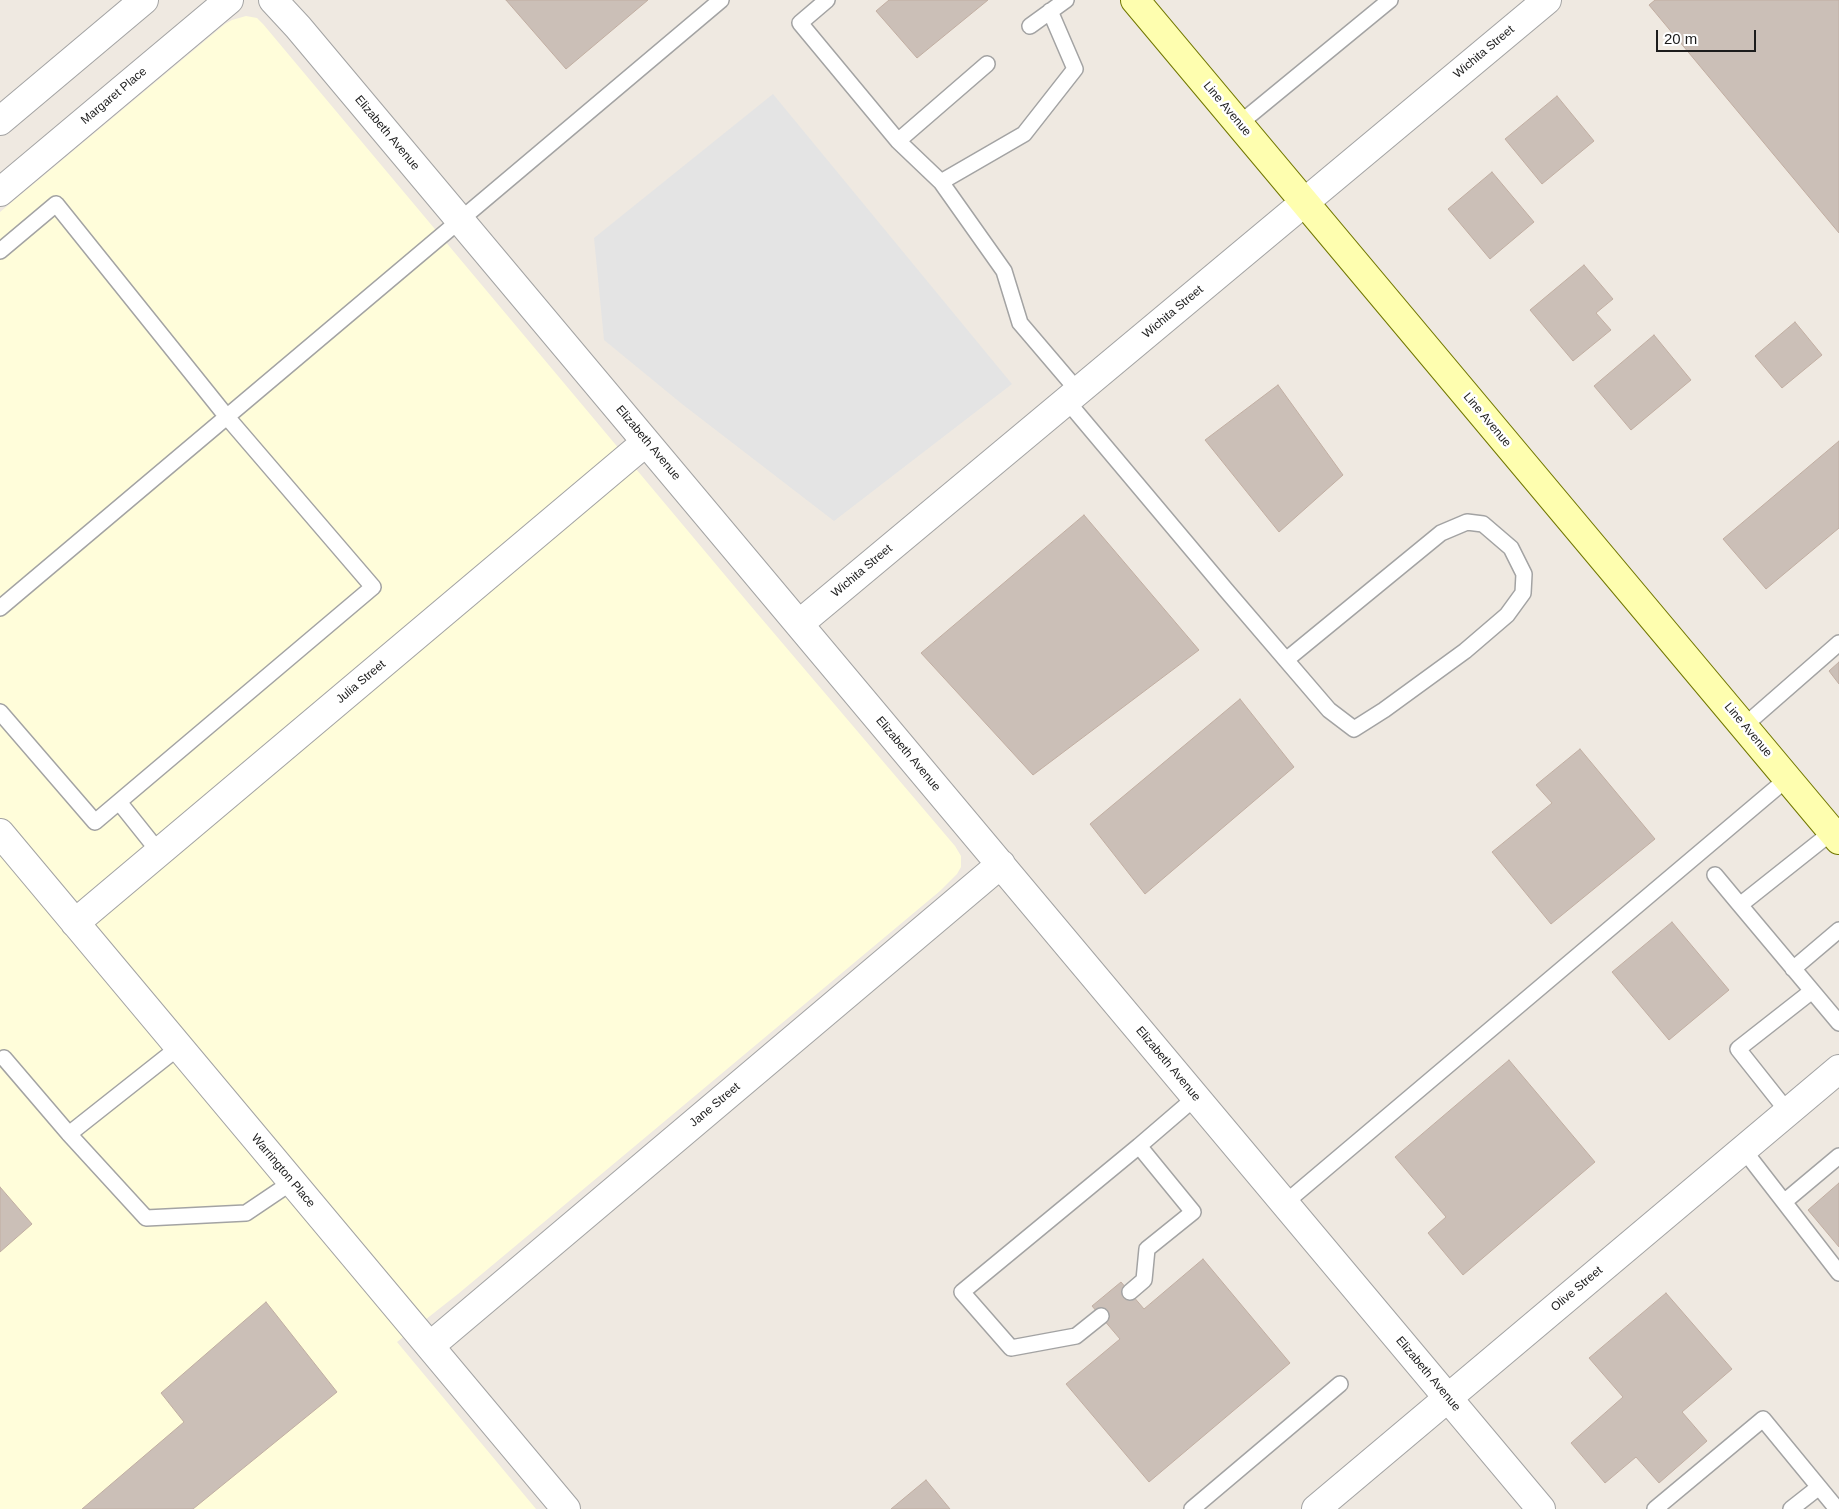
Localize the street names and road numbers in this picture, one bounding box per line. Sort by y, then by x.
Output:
street label: Wichita Street [1451,22,1517,82]
street label: Margaret Place [78,64,150,128]
street label: Line Avenue [1200,79,1254,139]
street label: Elizabeth Avenue [352,93,422,173]
street label: Wichita Street [1140,282,1206,342]
street label: Line Avenue [1460,390,1514,450]
street label: Elizabeth Avenue [613,403,683,483]
street label: Wichita Street [829,541,895,601]
street label: Julia Street [333,657,389,707]
street label: Line Avenue [1721,700,1775,760]
street label: Elizabeth Avenue [873,714,943,794]
street label: Elizabeth Avenue [1133,1024,1203,1104]
street label: Jane Street [687,1080,743,1130]
street label: Warrington Place [248,1131,318,1211]
street label: Olive Street [1548,1263,1606,1315]
street label: Elizabeth Avenue [1393,1334,1463,1414]

